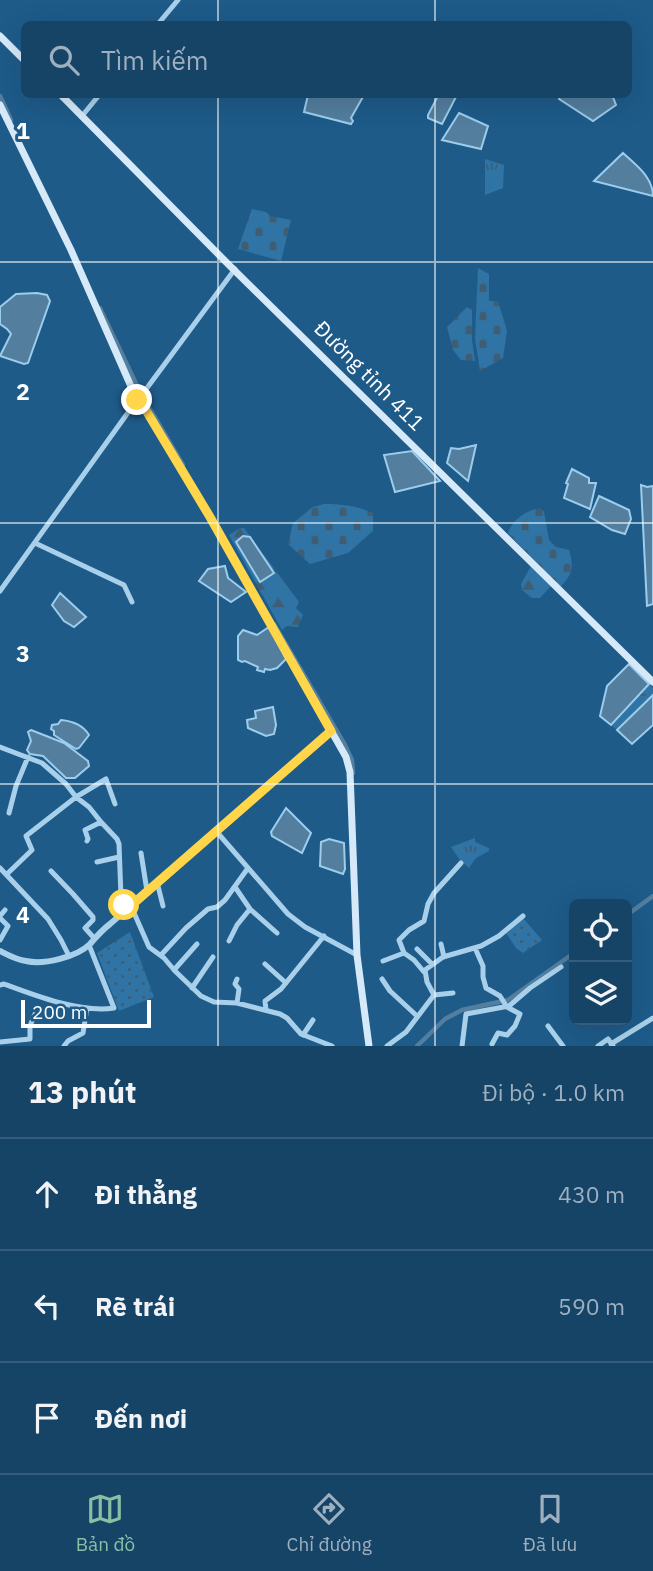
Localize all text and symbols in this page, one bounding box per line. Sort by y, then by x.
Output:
search box [21,21,632,98]
icon: search [45,41,83,79]
text: Tìm kiếm [101,43,208,77]
text: 1 [16,115,30,145]
street label: Đường tỉnh 411 [309,314,431,436]
text: 2 [16,376,30,406]
route end [121,384,152,415]
text: 3 [16,638,30,668]
route start [108,889,139,920]
text: 4 [16,899,30,929]
map controls [569,899,632,1025]
button: locate [569,899,632,962]
button: layers [569,962,632,1025]
scale bar [21,997,150,1029]
text: 200 m [32,1000,87,1024]
text: 13 phút [28,1072,137,1111]
text: Đi bộ · 1.0 km [482,1077,625,1107]
icon: ahead [28,1175,66,1213]
text: Đi thẳng [95,1177,197,1211]
text: 430 m [558,1179,625,1209]
icon: left [28,1287,66,1325]
text: Rẽ trái [95,1289,175,1323]
text: 590 m [558,1291,625,1321]
icon: arrive [28,1399,66,1437]
text: Đến nơi [95,1401,187,1435]
tab: Bản đồ [76,1490,135,1556]
tab: Chỉ đường [287,1490,372,1556]
tab: Đã lưu [523,1490,577,1556]

